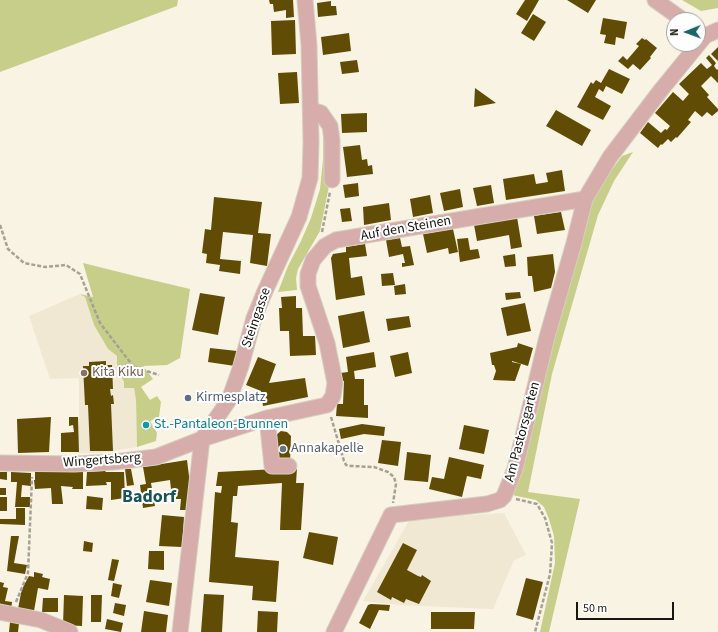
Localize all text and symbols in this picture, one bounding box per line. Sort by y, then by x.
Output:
north arrow [666,12,706,52]
text: N [667,28,682,36]
street label: Auf den Steinen [359,213,453,245]
street label: Steingasse [239,286,275,350]
place label: Kita Kiku [92,365,144,381]
marker: Kita Kiku [79,368,89,378]
street label: Am Pastorsgarten [502,380,544,484]
place label: Kirmesplatz [196,390,266,406]
marker: Kirmesplatz [183,393,193,403]
place label: St.-Pantaleon-Brunnen [154,417,288,433]
marker: St.-Pantaleon-Brunnen [141,420,151,430]
place label: Annakapelle [291,441,364,457]
marker: Annakapelle [278,444,288,454]
street label: Wingertsberg [63,450,141,472]
district label: Badorf [122,487,176,509]
scale bar [578,594,676,620]
text: 50 m [583,600,607,617]

